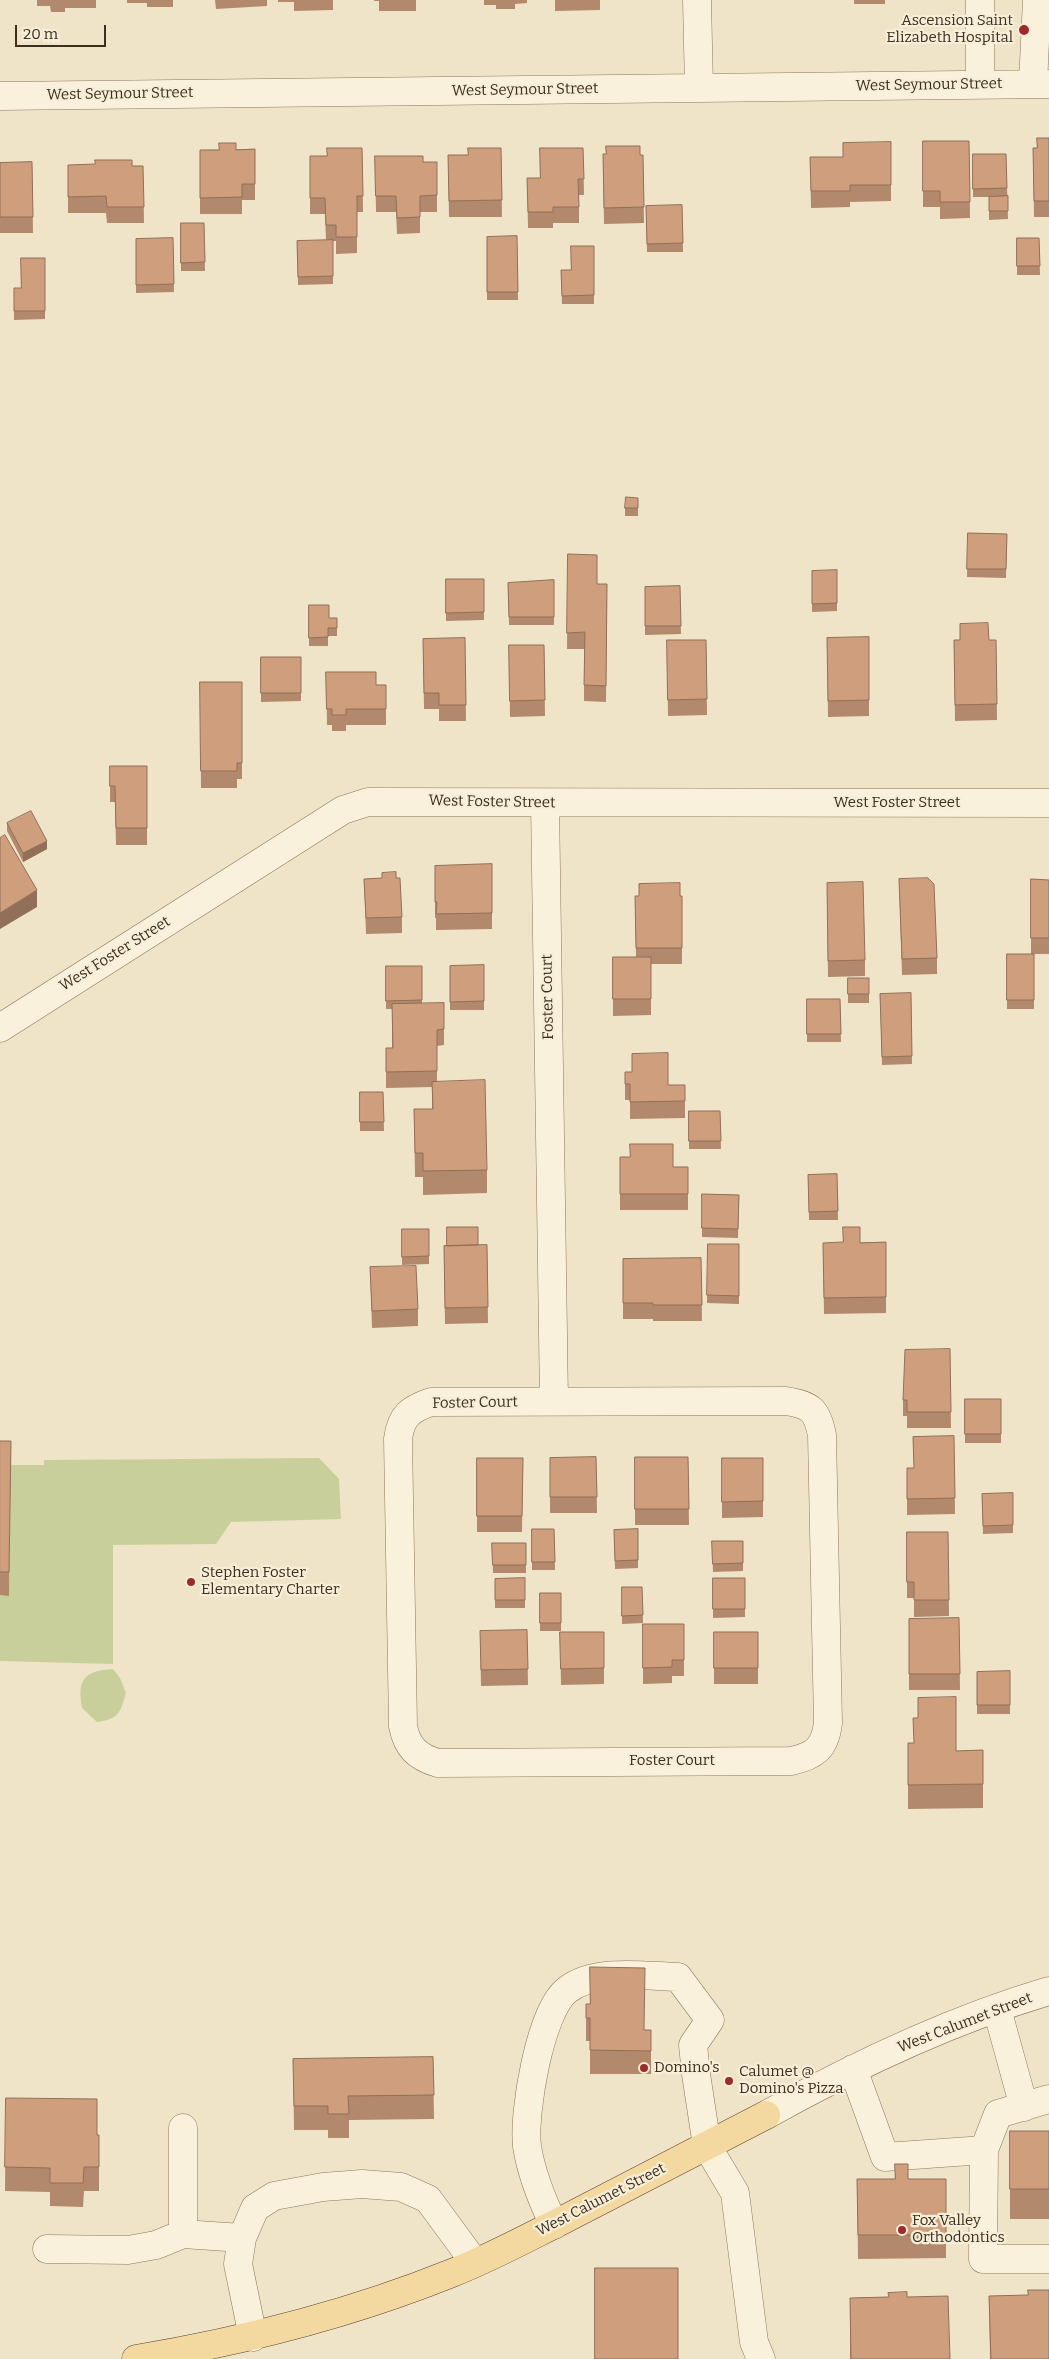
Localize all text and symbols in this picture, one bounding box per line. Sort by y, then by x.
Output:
place label: Ascension Saint Elizabeth Hospital [886,12,1013,47]
scale bar [18,15,109,47]
marker: Ascension Saint Elizabeth Hospital [1017,23,1031,37]
text: 20 m [23,25,58,43]
street label: West Seymour Street [855,75,1003,95]
street label: West Seymour Street [451,80,599,100]
street label: West Seymour Street [46,84,194,104]
street label: West Foster Street [428,792,556,812]
street label: West Foster Street [833,794,961,812]
street label: West Foster Street [56,913,174,995]
street label: Foster Court [538,954,558,1040]
street label: Foster Court [432,1393,518,1413]
place label: Stephen Foster Elementary Charter [201,1564,340,1599]
marker: Stephen Foster Elementary Charter [185,1576,197,1588]
street label: Foster Court [629,1752,715,1770]
street label: West Calumet Street [895,1989,1035,2057]
place label: Domino's [654,2059,720,2077]
marker: Domino's [638,2062,650,2074]
place label: Calumet @ Domino's Pizza [739,2063,843,2098]
marker: Calumet @ Domino's Pizza [723,2075,735,2087]
street label: West Calumet Street [533,2160,669,2240]
place label: Fox Valley Orthodontics [912,2212,1005,2247]
marker: Fox Valley Orthodontics [896,2224,908,2236]

